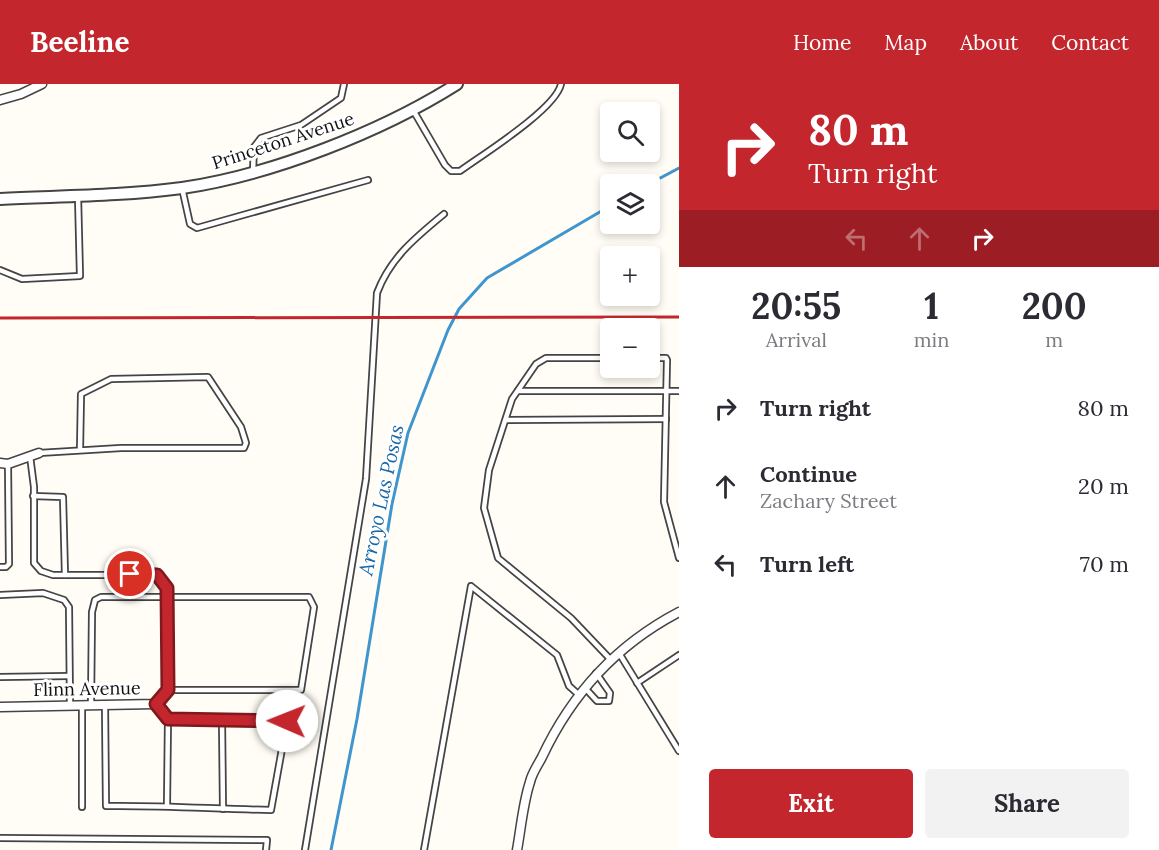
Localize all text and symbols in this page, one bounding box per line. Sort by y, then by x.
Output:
text: Beeline [30,24,129,60]
text: Home [793,29,851,56]
text: Map [884,29,927,56]
text: About [960,29,1018,56]
text: Contact [1051,29,1129,56]
map controls [600,102,660,378]
button: search [600,102,660,162]
text: 80 m [808,103,908,157]
street label: Princeton Avenue [209,107,357,174]
icon: right [709,108,787,186]
text: Turn right [808,156,937,190]
button: layers [600,174,660,234]
icon: left [840,222,873,255]
icon: ahead [903,222,936,255]
icon: right [966,222,999,255]
button: + [600,246,660,306]
text: 20:55 [751,283,841,329]
text: 1 [924,283,939,329]
text: 200 [1022,283,1087,329]
button: − [600,318,660,378]
text: Arrival [766,327,827,352]
text: min [914,327,949,352]
text: m [1045,327,1063,352]
icon: right [709,392,742,425]
text: Turn right [760,394,871,422]
text: 80 m [1078,394,1129,422]
water label: Arroyo Las Posas [352,422,409,578]
text: Continue [760,460,857,488]
icon: ahead [709,470,742,503]
text: 20 m [1078,472,1129,500]
text: Zachary Street [760,488,897,513]
pin [104,548,155,599]
icon: left [709,548,742,581]
text: Turn left [760,550,854,578]
text: 70 m [1080,550,1129,578]
icon: arrive [113,557,146,590]
street label: Flinn Avenue [33,676,141,701]
position arrow [255,689,319,753]
button: Exit [709,769,913,838]
button: Share [925,769,1129,838]

